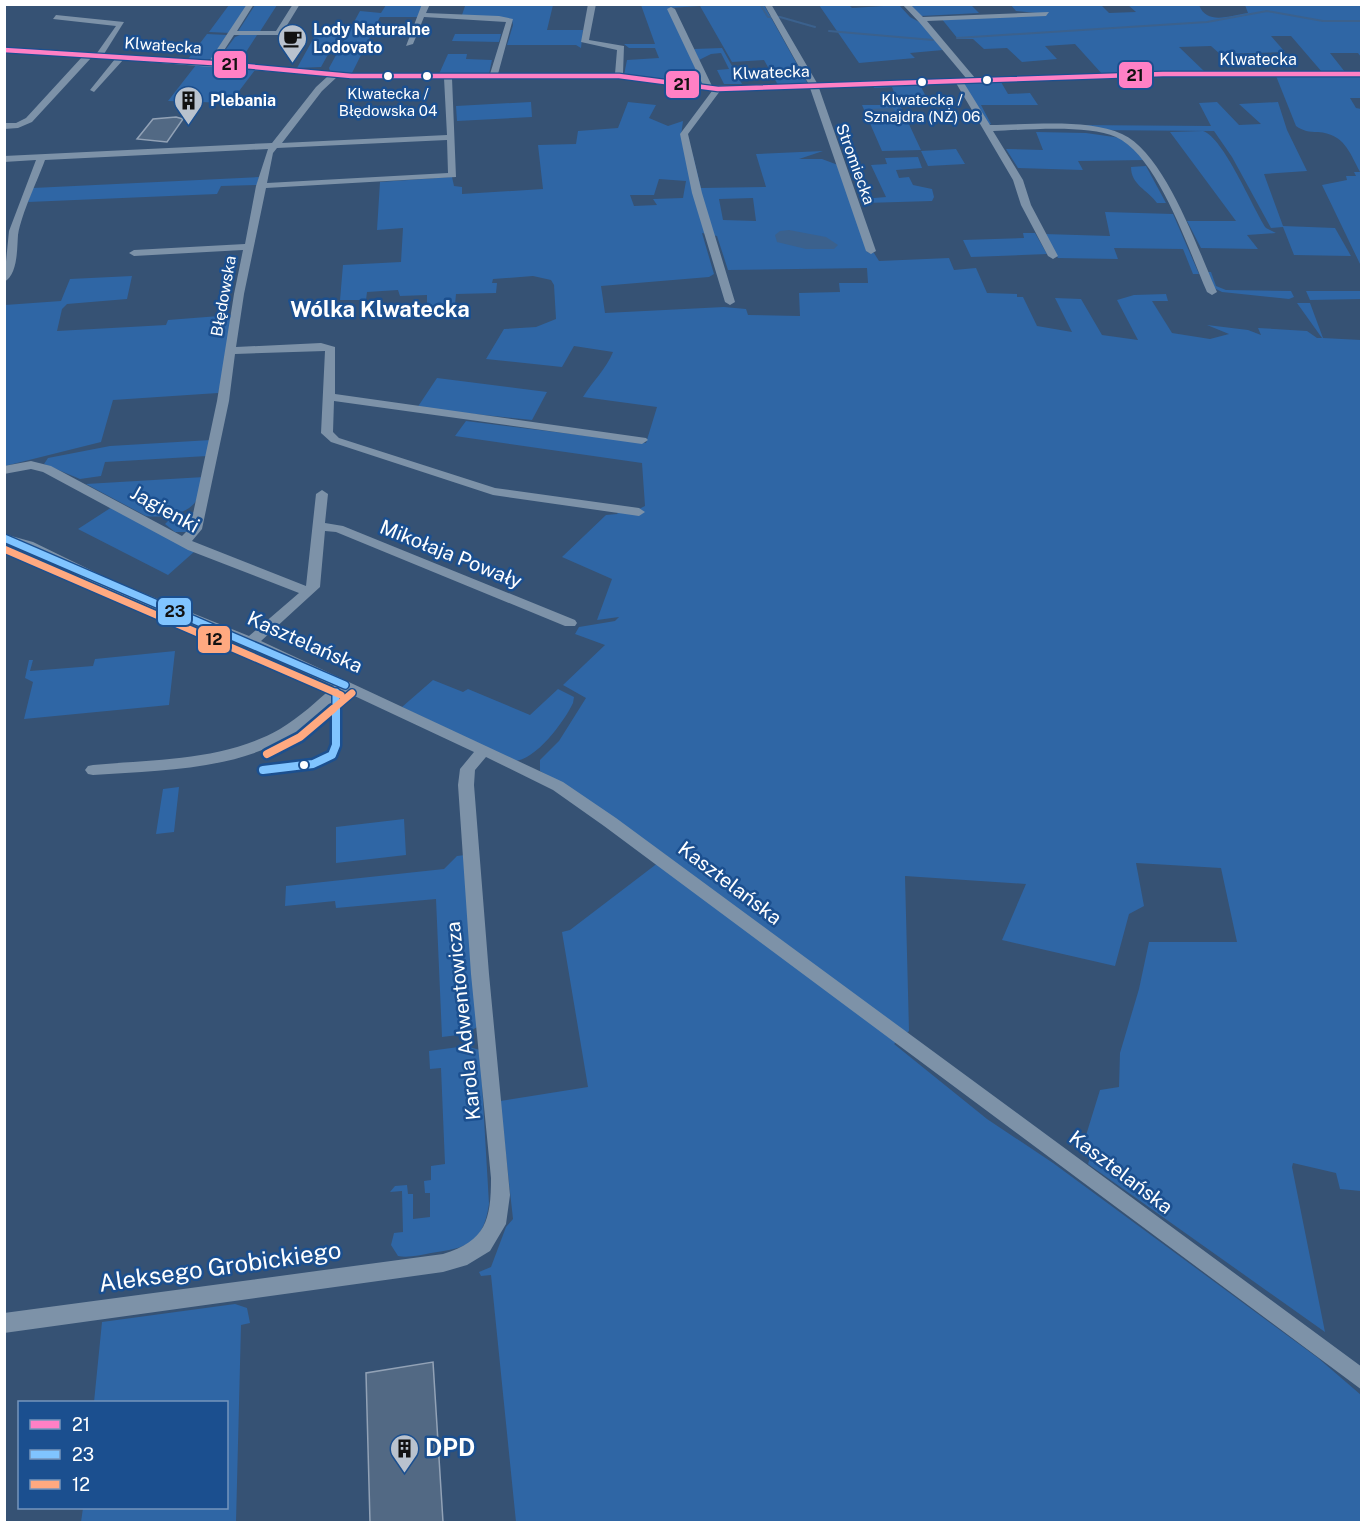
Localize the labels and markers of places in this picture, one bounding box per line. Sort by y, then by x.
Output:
place label: Lody Naturalne Lodovato [313,20,430,57]
cafe icon: Lody Naturalne Lodovato [276,22,308,64]
marker: Klwatecka / Błędowska 04 [382,70,394,82]
unlabelled marker [421,70,433,82]
unlabelled marker [981,74,993,86]
marker: Klwatecka / Sznajdra (NŻ) 06 [916,76,928,88]
building icon: Plebania [173,84,205,126]
place label: Klwatecka / Błędowska 04 [339,85,437,119]
place label: Plebania [210,91,276,110]
place label: Klwatecka / Sznajdra (NŻ) 06 [864,91,980,125]
unlabelled marker [298,759,310,771]
building icon: DPD [388,1432,420,1474]
place label: DPD [425,1433,475,1461]

